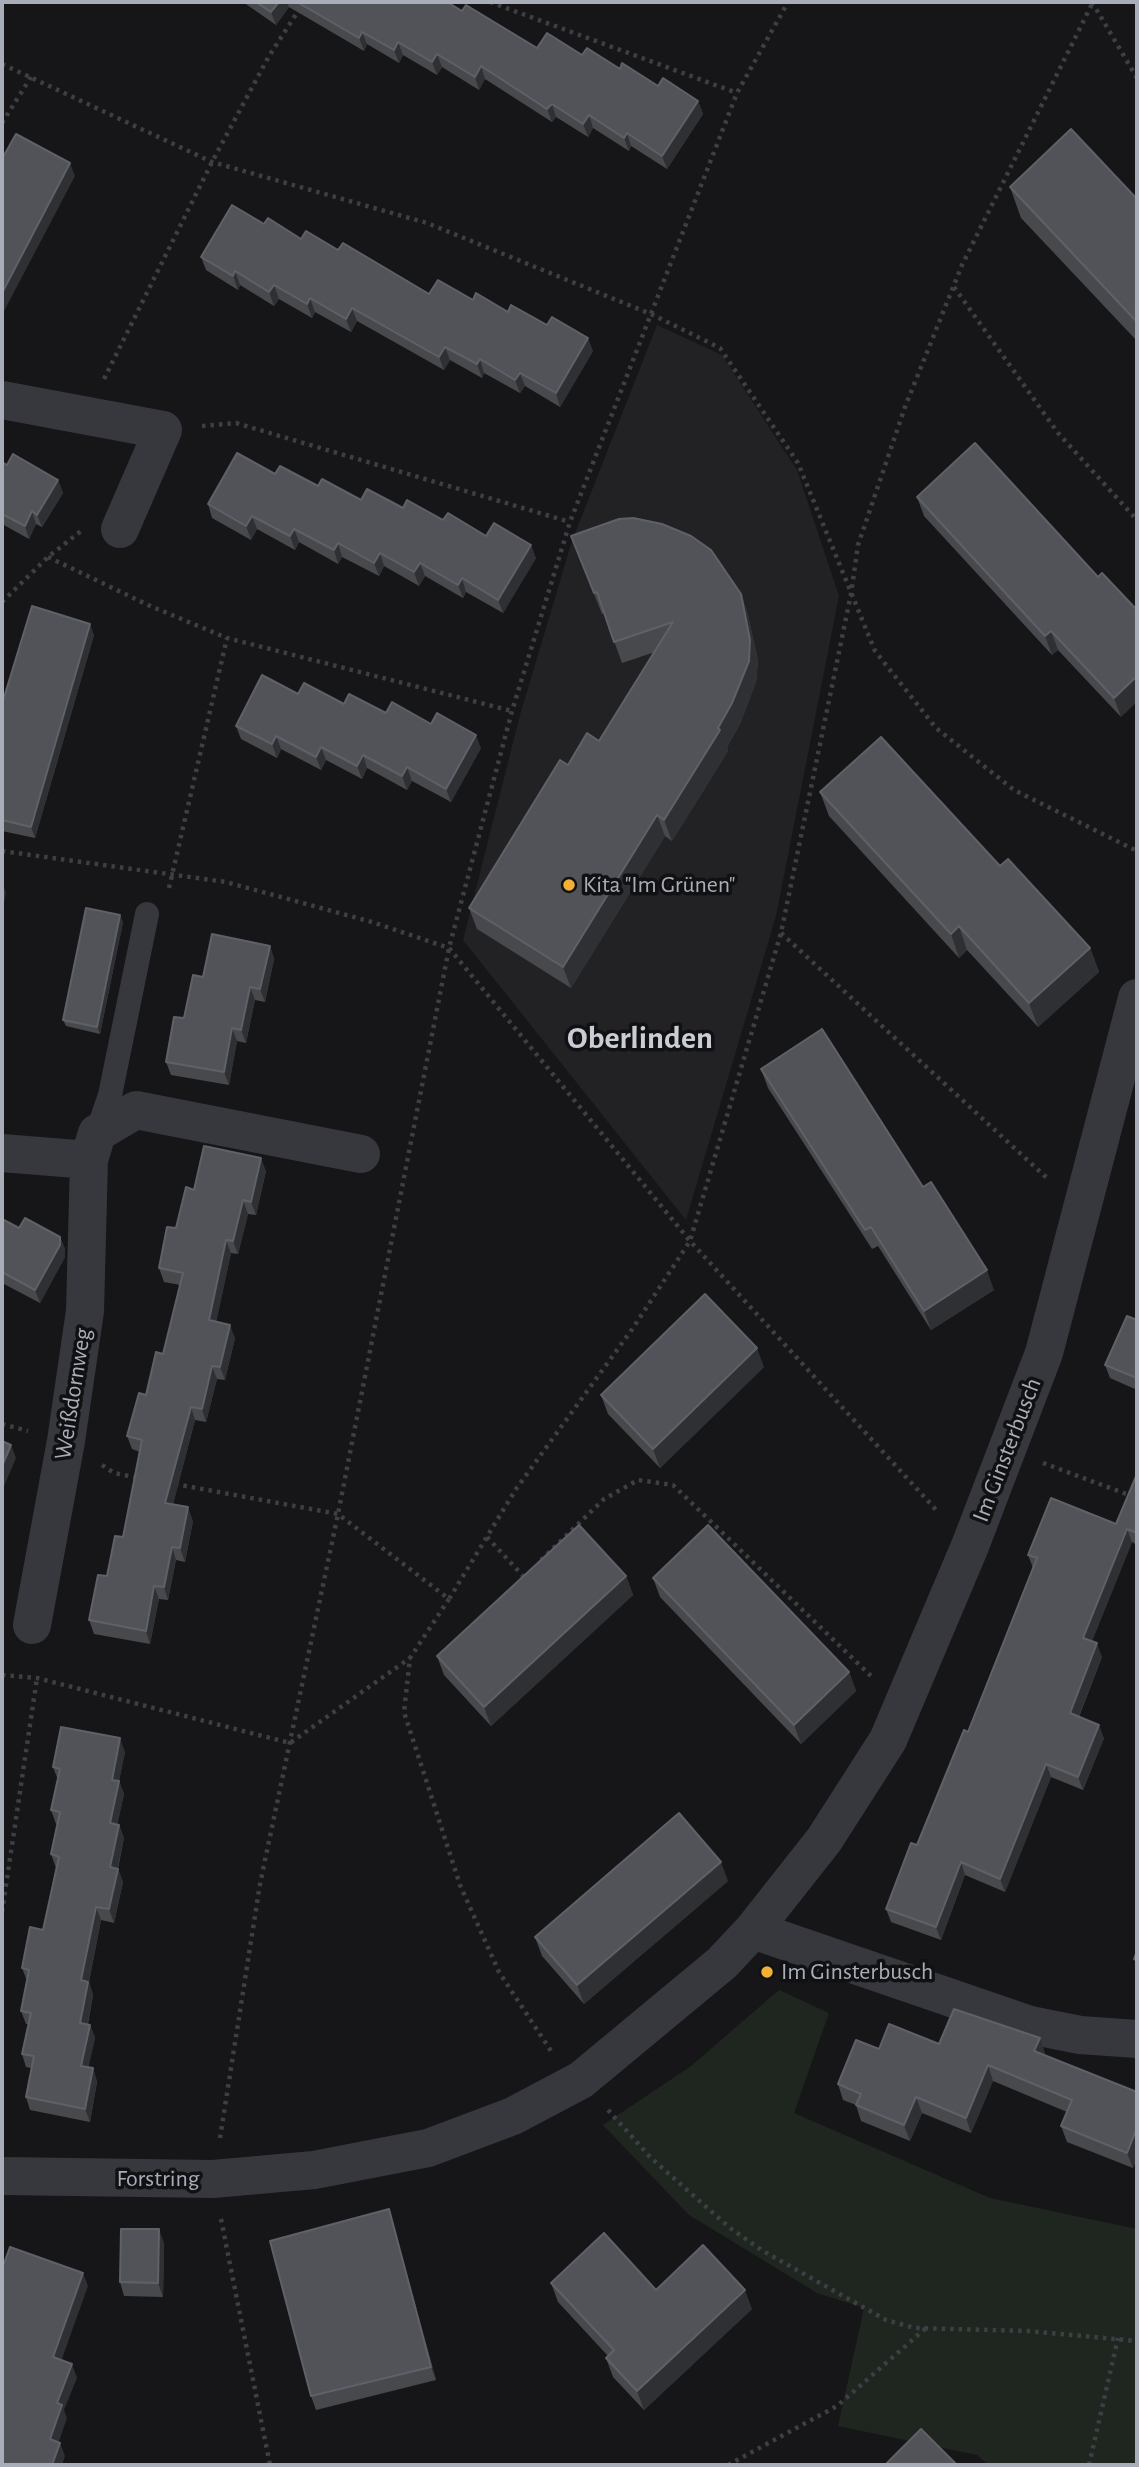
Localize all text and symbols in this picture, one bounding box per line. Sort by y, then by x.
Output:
place label: Kita "Im Grünen" [583,871,735,899]
marker: Kita "Im Grünen" [561,877,577,893]
district label: Oberlinden [567,1019,713,1057]
street label: Weißdornweg [48,1326,98,1462]
street label: Im Ginsterbusch [966,1374,1048,1526]
place label: Im Ginsterbusch [781,1958,933,1986]
marker: Im Ginsterbusch [759,1964,775,1980]
street label: Forstring [116,2165,200,2193]

